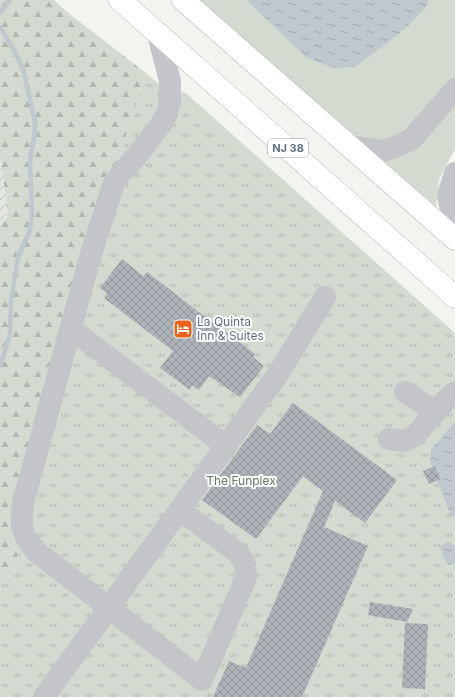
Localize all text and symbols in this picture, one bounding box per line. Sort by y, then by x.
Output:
road number: NJ 38 [268,139,308,157]
place label: La Quinta Inn & Suites [197,314,264,343]
hotel icon: La Quinta Inn & Suites [172,318,194,340]
park label: The Funplex [206,473,276,488]

